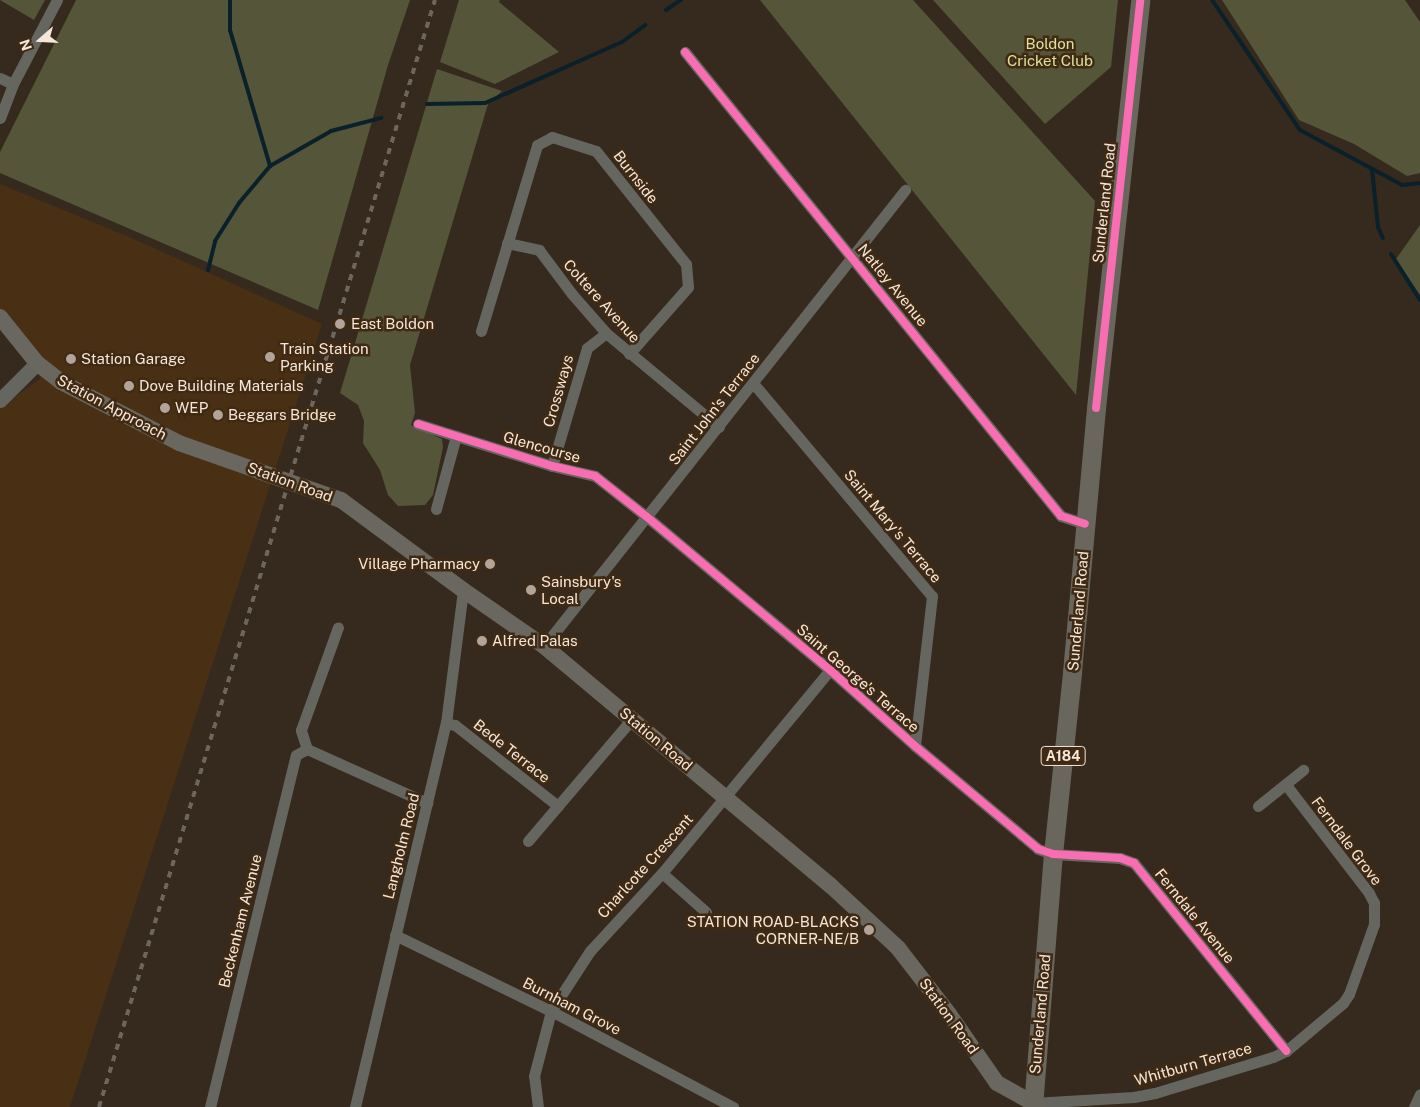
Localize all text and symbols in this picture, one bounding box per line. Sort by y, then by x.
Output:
north arrow [15,15,65,65]
park label: Boldon Cricket Club [1007,34,1093,69]
text: N [16,37,35,53]
street label: Sunderland Road [1089,142,1119,264]
street label: Burnside [610,147,662,207]
street label: Natley Avenue [854,240,932,330]
street label: Coltere Avenue [560,255,644,347]
place label: East Boldon [351,315,434,333]
marker: East Boldon [333,317,347,331]
place label: Train Station Parking [280,339,369,374]
street label: Saint John's Terrace [665,349,763,469]
place label: Station Garage [81,350,186,368]
marker: Train Station Parking [264,351,276,363]
marker: Station Garage [65,353,77,365]
street label: Crossways [539,353,577,429]
street label: Station Approach [54,371,170,443]
place label: Dove Building Materials [139,377,304,395]
marker: Dove Building Materials [123,380,135,392]
place label: WEP [175,399,208,417]
marker: WEP [159,402,171,414]
place label: Beggars Bridge [228,406,336,424]
marker: Beggars Bridge [212,409,224,421]
street label: Glencourse [501,427,583,467]
street label: Station Road [245,458,335,506]
street label: Saint Mary's Terrace [840,466,946,586]
street label: Sunderland Road [1064,550,1092,672]
place label: Village Pharmacy [358,555,480,573]
marker: Village Pharmacy [484,558,496,570]
place label: Sainsbury's Local [541,572,621,607]
marker: Sainsbury's Local [525,584,537,596]
street label: Saint George's Terrace [793,620,923,736]
place label: Alfred Palas [492,632,578,650]
marker: Alfred Palas [476,635,488,647]
street label: Station Road [616,703,696,775]
street label: Bede Terrace [470,715,554,787]
road number: A184 [1040,744,1086,768]
street label: Langholm Road [379,791,423,901]
street label: Ferndale Grove [1308,793,1386,889]
street label: Charlcote Crescent [593,810,697,922]
street label: Beckenham Avenue [215,852,265,990]
street label: Ferndale Avenue [1151,865,1239,967]
place label: STATION ROAD-BLACKS CORNER-NE/B [687,912,859,947]
marker: STATION ROAD-BLACKS CORNER-NE/B [863,924,875,936]
street label: Sunderland Road [1026,953,1054,1075]
street label: Burnham Grove [520,973,624,1039]
street label: Station Road [915,975,983,1057]
street label: Whitburn Terrace [1132,1039,1254,1089]

